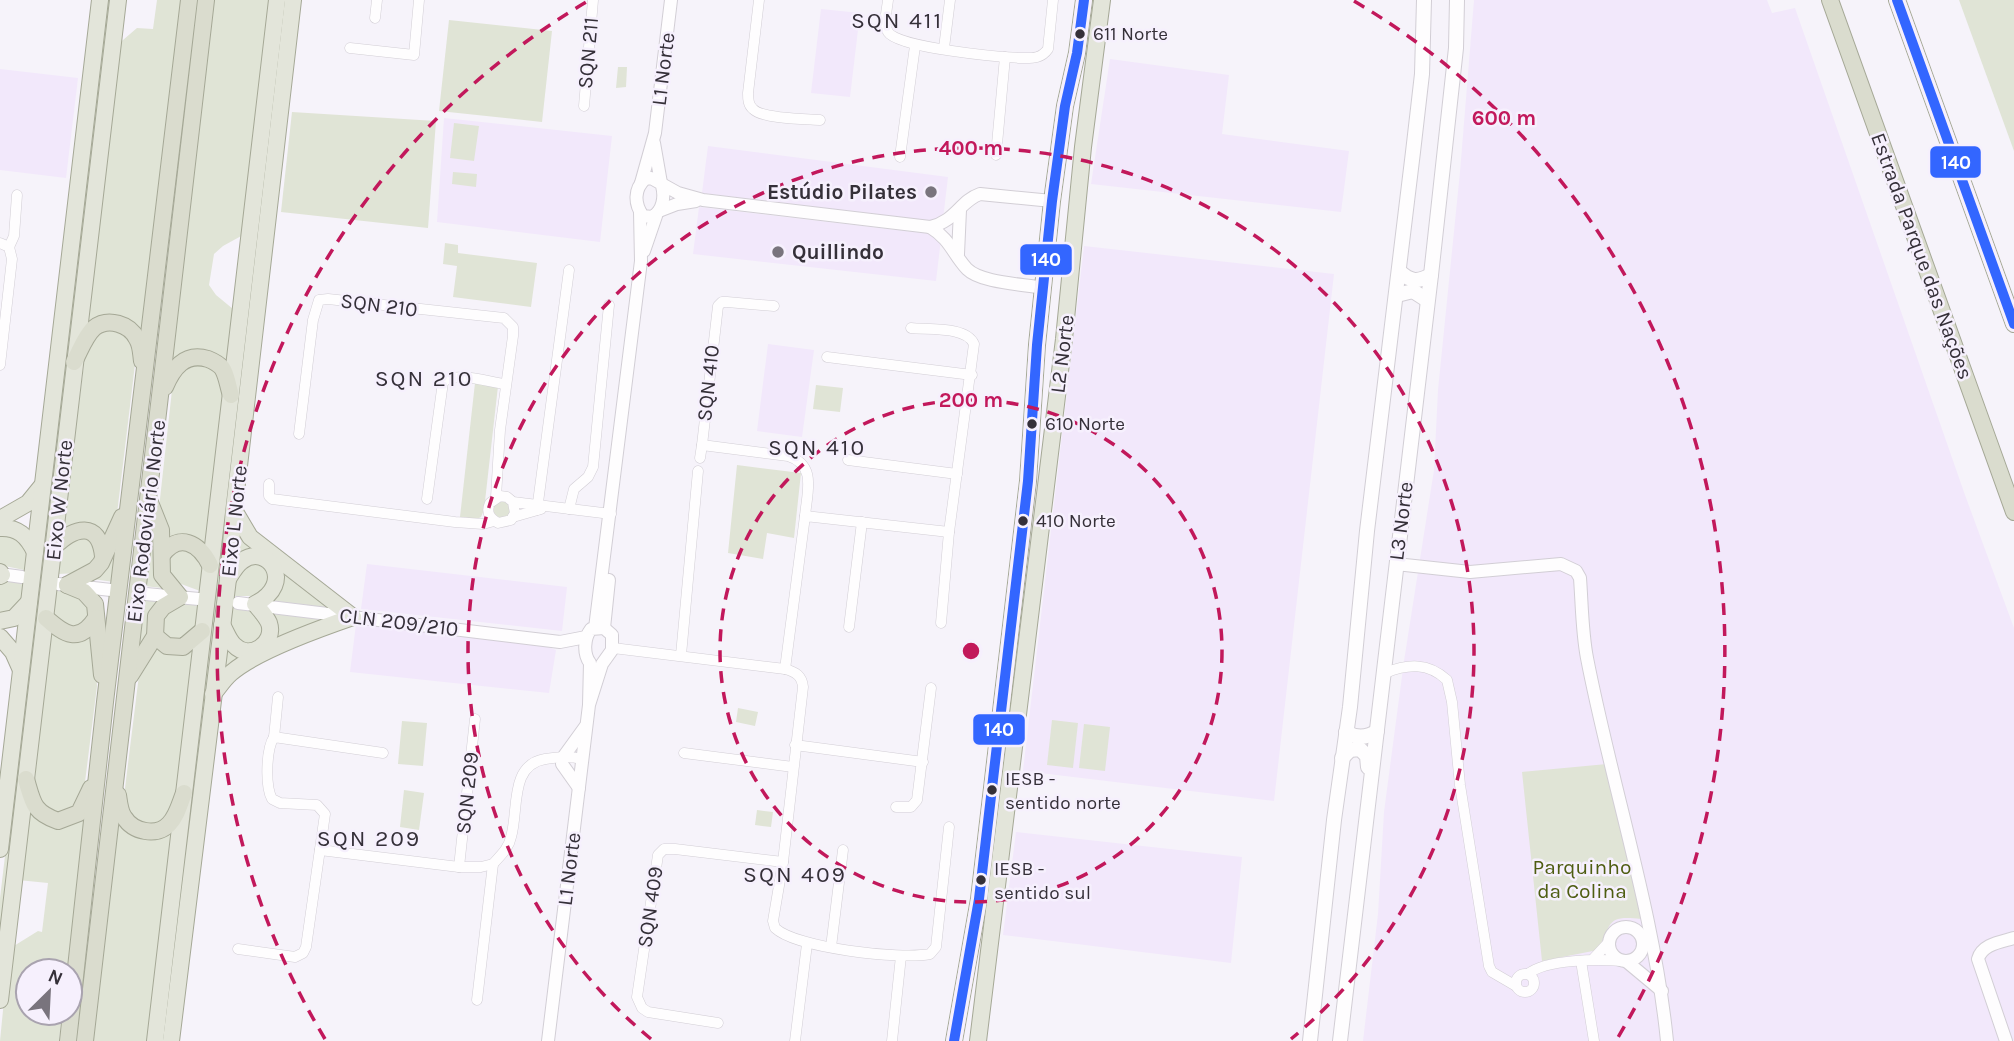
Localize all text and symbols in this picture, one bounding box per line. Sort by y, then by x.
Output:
district label: SQN 411 [851,7,943,34]
street label: SQN 211 [573,16,603,90]
place label: 611 Norte [1093,23,1168,45]
marker: 611 Norte [1073,27,1087,41]
street label: L1 Norte [647,31,679,107]
text: 600 m [1472,106,1536,130]
street label: Estrada Parque das Nações [1866,130,1978,382]
text: 400 m [939,136,1003,160]
line badge: 140 [1929,145,1982,179]
text: 140 [1941,152,1971,174]
place label: Estúdio Pilates [767,180,917,204]
marker: Estúdio Pilates [923,184,939,200]
place label: Quillindo [792,240,884,264]
line badge: 140 [1019,243,1073,276]
marker: Quillindo [770,244,786,260]
text: 140 [1031,249,1061,271]
street label: SQN 210 [339,288,419,322]
street label: L2 Norte [1045,313,1079,395]
street label: SQN 410 [692,344,724,422]
district label: SQN 210 [375,365,473,392]
text: 200 m [939,388,1003,412]
place label: 610 Norte [1045,413,1125,435]
marker: 610 Norte [1025,417,1039,431]
street label: Eixo Rodoviário Norte [122,418,170,624]
district label: SQN 410 [768,434,866,461]
street label: Eixo W Norte [41,439,77,561]
street label: Eixo L Norte [216,464,252,578]
street label: L3 Norte [1384,480,1418,562]
place label: 410 Norte [1036,510,1116,532]
marker: 410 Norte [1016,514,1030,528]
street label: CLN 209/210 [338,603,460,641]
centre of rings [959,639,983,663]
line badge: 140 [972,713,1026,746]
text: 140 [984,719,1014,741]
street label: SQN 209 [451,751,483,835]
place label: IESB - sentido norte [1005,768,1121,814]
marker: IESB - sentido norte [985,783,999,797]
district label: SQN 209 [317,825,421,852]
street label: L1 Norte [553,831,585,907]
park label: Parquinho da Colina [1533,855,1631,903]
place label: IESB - sentido sul [994,858,1091,904]
district label: SQN 409 [743,861,847,888]
street label: SQN 409 [632,865,668,949]
marker: IESB - sentido sul [974,873,988,887]
north arrow [14,957,84,1027]
text: N [45,965,66,990]

